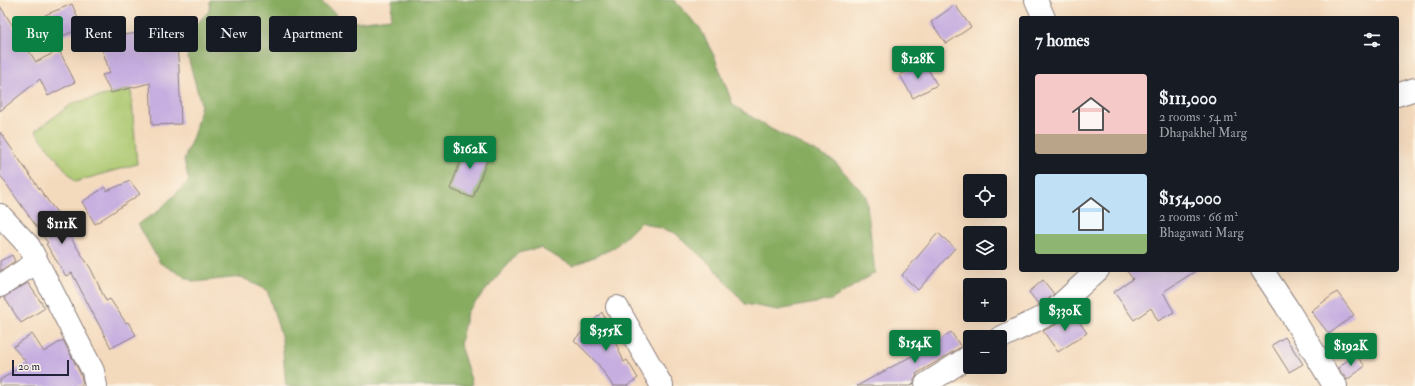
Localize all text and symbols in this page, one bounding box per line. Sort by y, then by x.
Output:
chip: Buy [12,16,63,52]
chip: Rent [71,16,126,52]
chip: Filters [134,16,198,52]
chip: New [206,16,261,52]
chip: Apartment [269,16,357,52]
icon: filters [1361,29,1383,51]
text: 7 homes [1035,30,1090,51]
pin: $128K [890,46,946,80]
text: $128K [901,51,935,67]
text: $111,000 [1159,88,1217,109]
icon: home [1067,90,1115,138]
text: 2 rooms · 54 m² [1159,109,1237,125]
text: Dhapakhel Marg [1159,125,1247,141]
pin: $162K [442,136,498,170]
text: $162K [453,141,487,157]
map controls [963,174,1007,374]
button: locate [963,174,1007,218]
text: $154,000 [1159,188,1221,209]
icon: home [1067,190,1115,238]
text: 2 rooms · 66 m² [1159,209,1238,225]
pin: $111K [34,211,90,245]
text: $111K [47,216,77,232]
text: Bhagawati Marg [1159,225,1244,241]
button: layers [963,226,1007,270]
button: + [963,278,1007,322]
pin: $330K [1037,298,1093,332]
text: $330K [1048,303,1082,319]
pin: $355K [578,318,634,352]
text: $355K [590,323,622,339]
pin: $154K [887,330,943,364]
button: − [963,330,1007,374]
pin: $192K [1323,333,1379,367]
text: $154K [898,335,932,351]
text: $192K [1334,338,1368,354]
scale bar [12,358,69,377]
text: 20 m [18,360,40,373]

